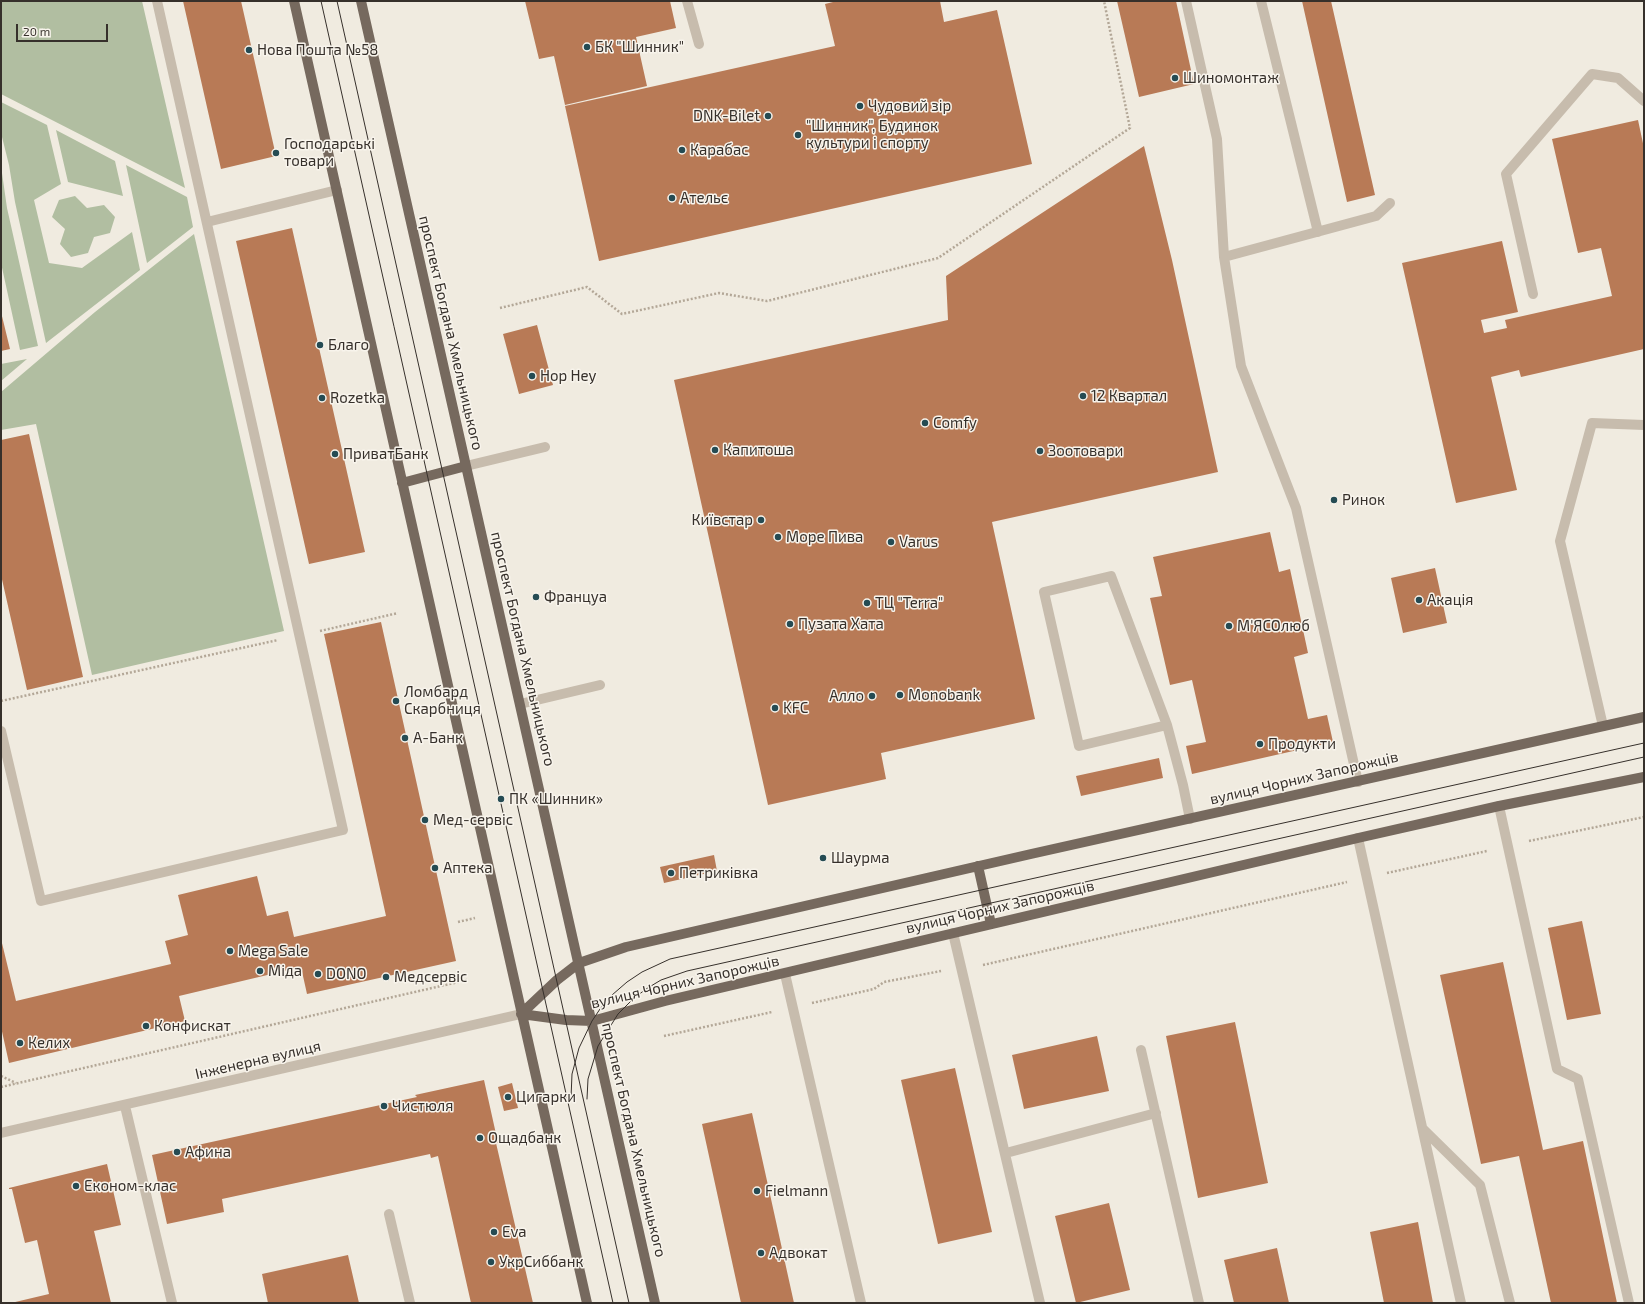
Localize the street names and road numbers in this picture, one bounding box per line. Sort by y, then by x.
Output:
street label: проспект Богдана Хмельницького [415,214,487,452]
street label: проспект Богдана Хмельницького [487,530,559,768]
street label: вулиця Чорних Запорожців [1208,748,1400,808]
street label: вулиця Чорних Запорожців [904,877,1096,937]
street label: вулиця Чорних Запорожців [589,952,781,1012]
street label: проспект Богдана Хмельницького [598,1021,670,1259]
street label: Інженерна вулиця [193,1037,323,1083]

